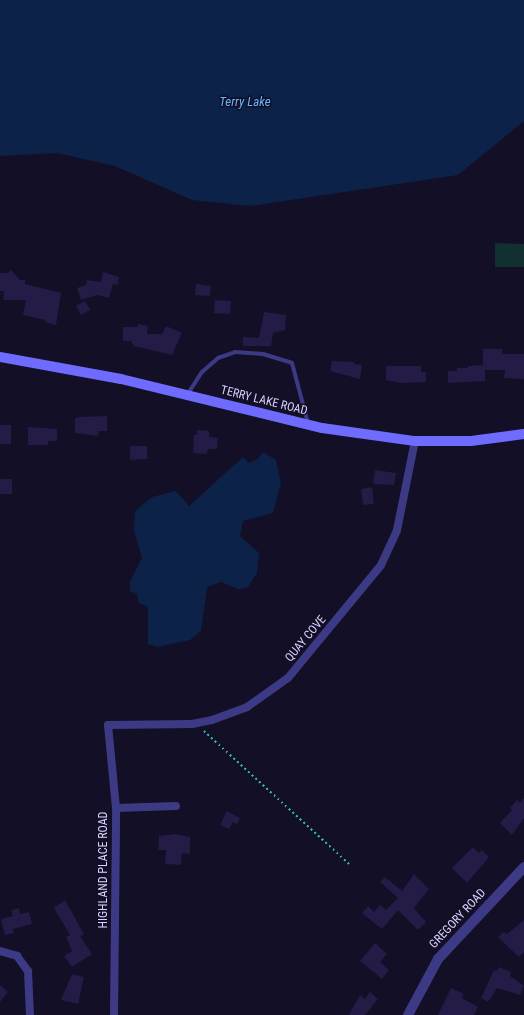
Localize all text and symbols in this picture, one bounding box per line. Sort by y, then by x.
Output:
water label: Terry Lake [219,94,271,110]
street label: TERRY LAKE ROAD [219,383,309,419]
street label: QUAY COVE [283,613,329,665]
street label: HIGHLAND PLACE ROAD [97,812,111,928]
street label: GREGORY ROAD [427,886,489,952]

